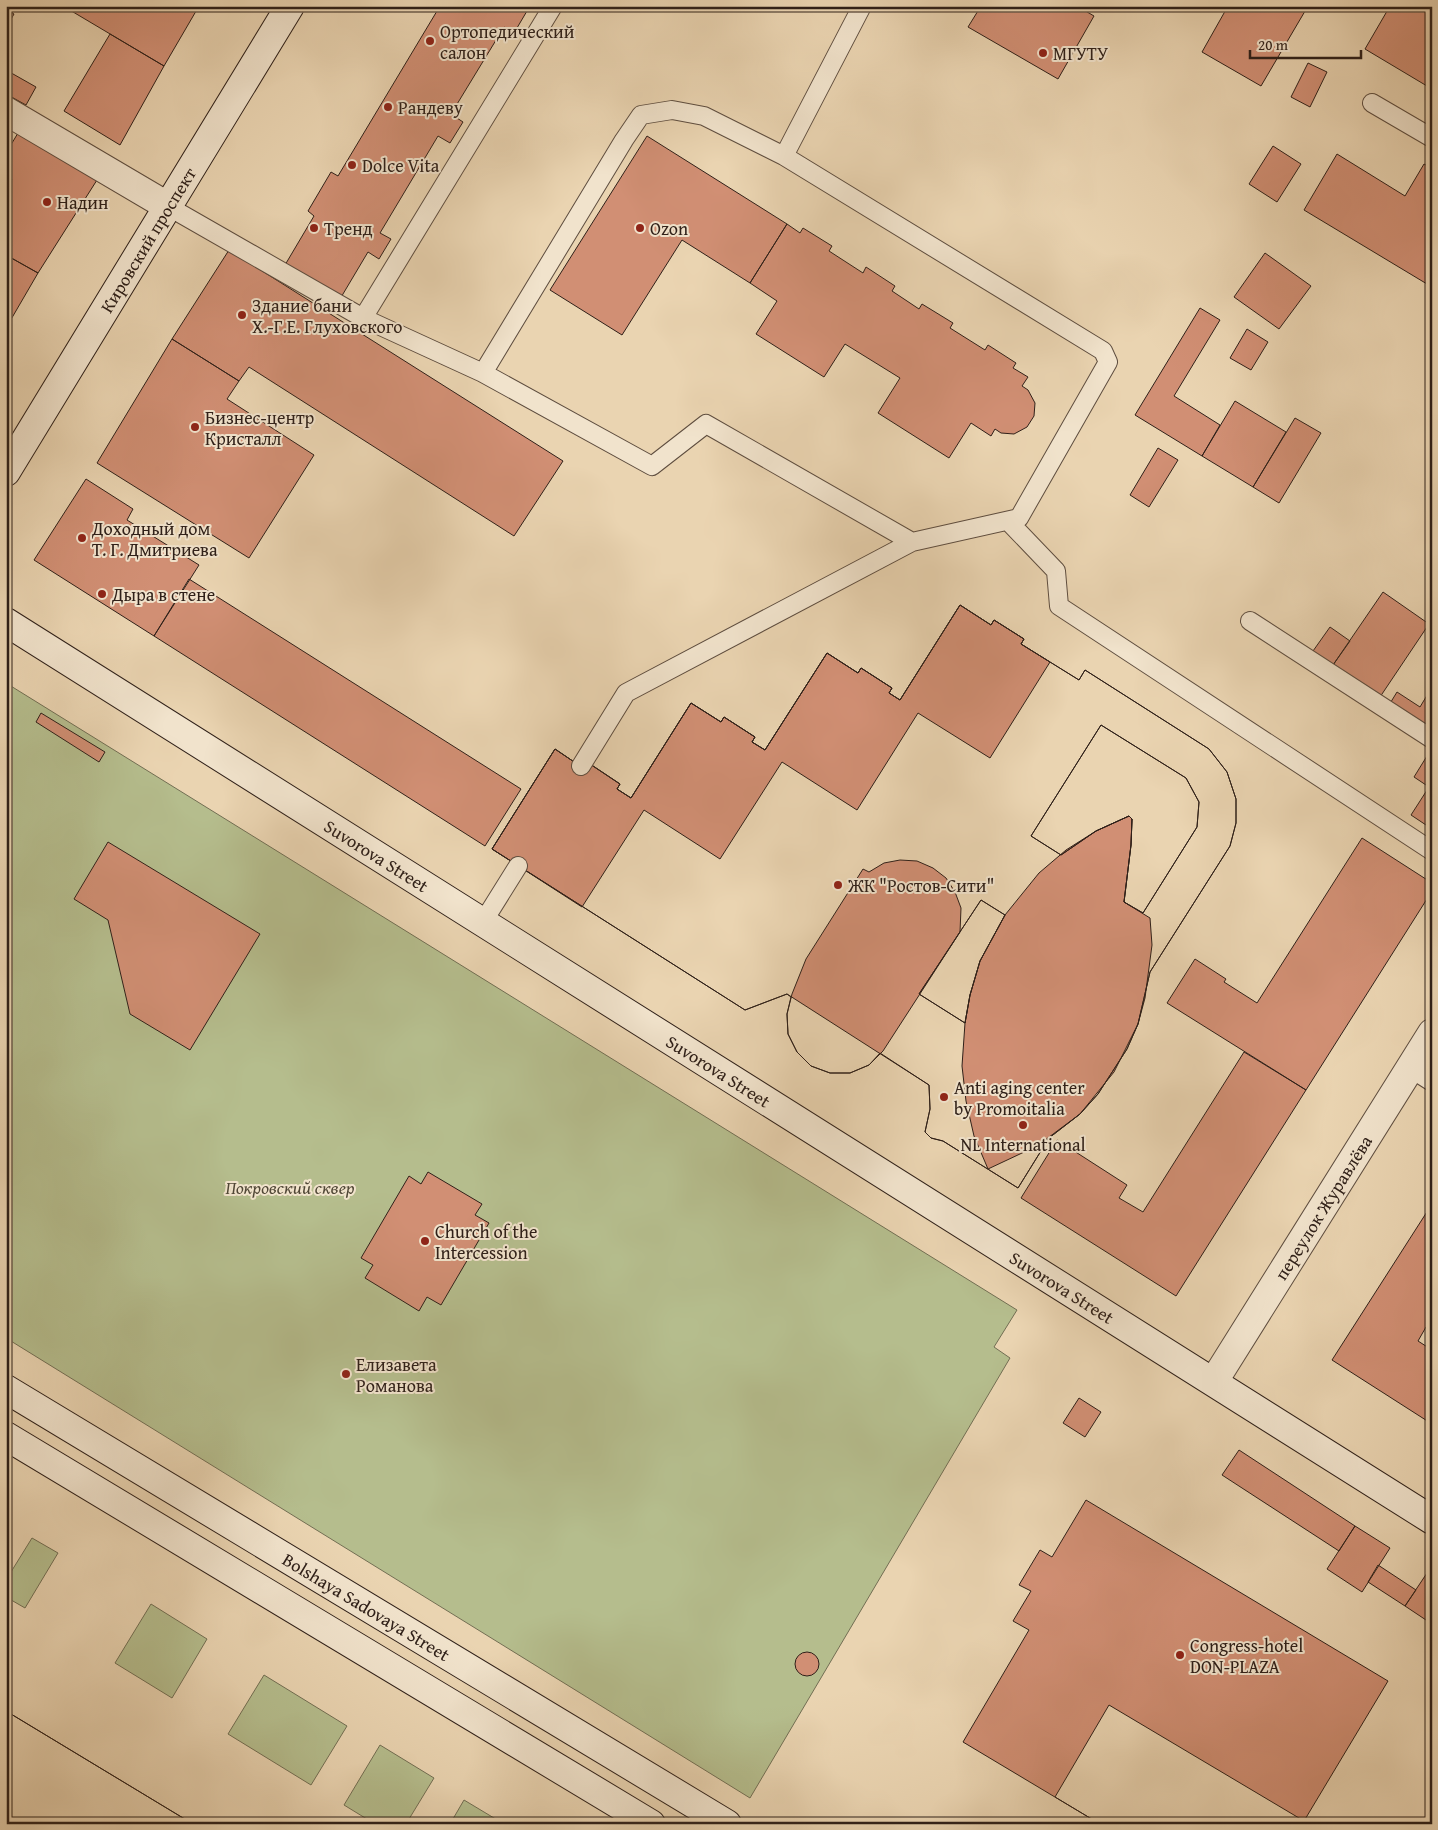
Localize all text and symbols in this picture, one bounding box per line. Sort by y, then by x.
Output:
place label: Ортопедический салон [440,18,575,66]
scale bar [1250,28,1362,60]
text: 20 m [1258,34,1289,55]
marker: Ортопедический салон [424,35,436,47]
place label: МГУТУ [1053,40,1108,67]
marker: МГУТУ [1037,47,1049,59]
place label: Рандеву [398,94,463,121]
marker: Рандеву [382,101,394,113]
place label: Dolce Vita [362,152,440,179]
marker: Dolce Vita [346,159,358,171]
street label: Кировский проспект [93,162,202,318]
place label: Надин [57,189,108,216]
marker: Надин [41,196,53,208]
place label: Тренд [324,215,373,242]
place label: Ozon [650,215,688,242]
marker: Тренд [308,222,320,234]
marker: Ozon [634,222,646,234]
place label: Здание бани Х.-Г.Е. Глуховского [252,292,403,340]
marker: Здание бани Х.-Г.Е. Глуховского [236,309,248,321]
place label: Бизнес-центр Кристалл [205,404,315,452]
marker: Бизнес-центр Кристалл [189,421,201,433]
place label: Доходный дом Т. Г. Дмитриева [91,515,218,563]
marker: Доходный дом Т. Г. Дмитриева [76,532,88,544]
place label: Дыра в стене [111,581,215,608]
marker: Дыра в стене [96,588,108,600]
street label: Suvorova Street [319,812,435,899]
place label: ЖК "Ростов-Сити" [847,872,994,899]
marker: ЖК "Ростов-Сити" [832,879,844,891]
street label: Suvorova Street [661,1028,777,1114]
place label: Anti aging center by Promoitalia [954,1074,1085,1122]
marker: Anti aging center by Promoitalia [938,1091,950,1103]
marker: NL International [1017,1119,1029,1131]
street label: переулок Журавлёва [1267,1129,1379,1285]
place label: NL International [960,1131,1086,1158]
park label: Покровский сквер [225,1174,355,1201]
place label: Church of the Intercession [435,1218,537,1266]
marker: Church of the Intercession [419,1235,431,1247]
street label: Suvorova Street [1005,1244,1120,1331]
place label: Елизавета Романова [356,1351,437,1399]
marker: Елизавета Романова [340,1368,352,1380]
street label: Bolshaya Sadovaya Street [278,1546,456,1668]
place label: Congress-hotel DON-PLAZA [1190,1632,1303,1680]
marker: Congress-hotel DON-PLAZA [1174,1649,1186,1661]

